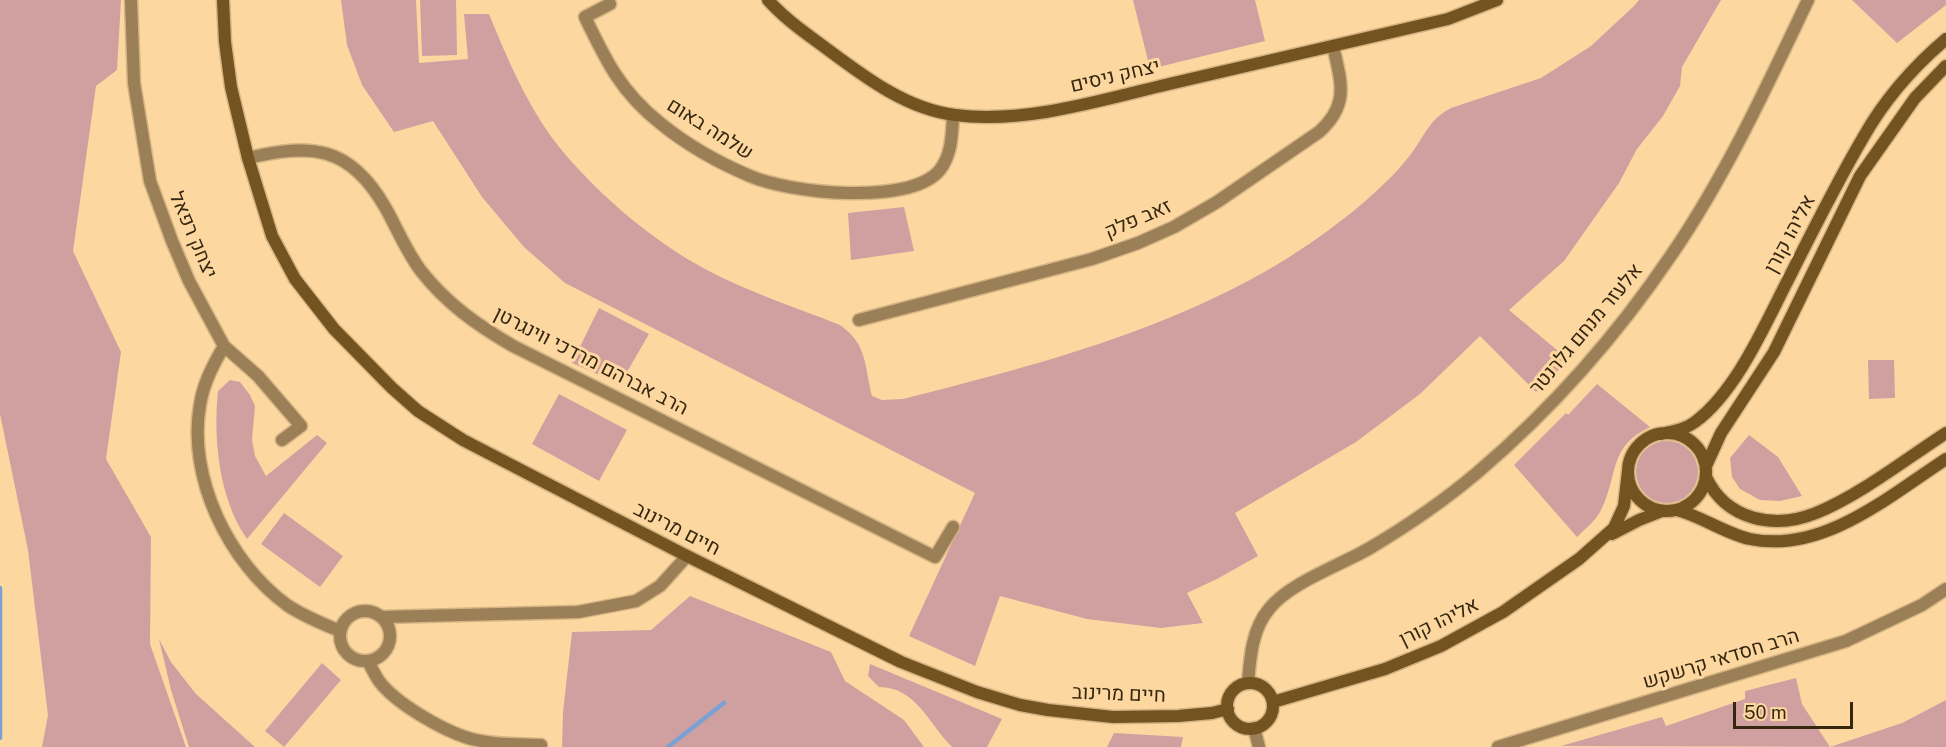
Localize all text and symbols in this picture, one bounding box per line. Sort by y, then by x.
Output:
street label: יצחק ניסים [1068,54,1162,98]
street label: שלמה באום [662,93,758,165]
street label: יצחק רפאל [164,188,222,282]
street label: אליהו קורן [1759,191,1821,277]
street label: זאב פלק [1101,194,1175,244]
street label: אלעזר מנחם גלרנטר [1524,259,1648,399]
street label: הרב אברהם מרדכי ווינגרטן [490,302,692,420]
street label: חיים מרינוב [630,497,724,561]
street label: אליהו קורן [1395,592,1483,652]
street label: הרב חסדאי קרשקש [1640,624,1802,694]
street label: חיים מרינוב [1072,680,1166,708]
scale bar [1736,690,1856,728]
text: 50 m [1744,702,1787,723]

